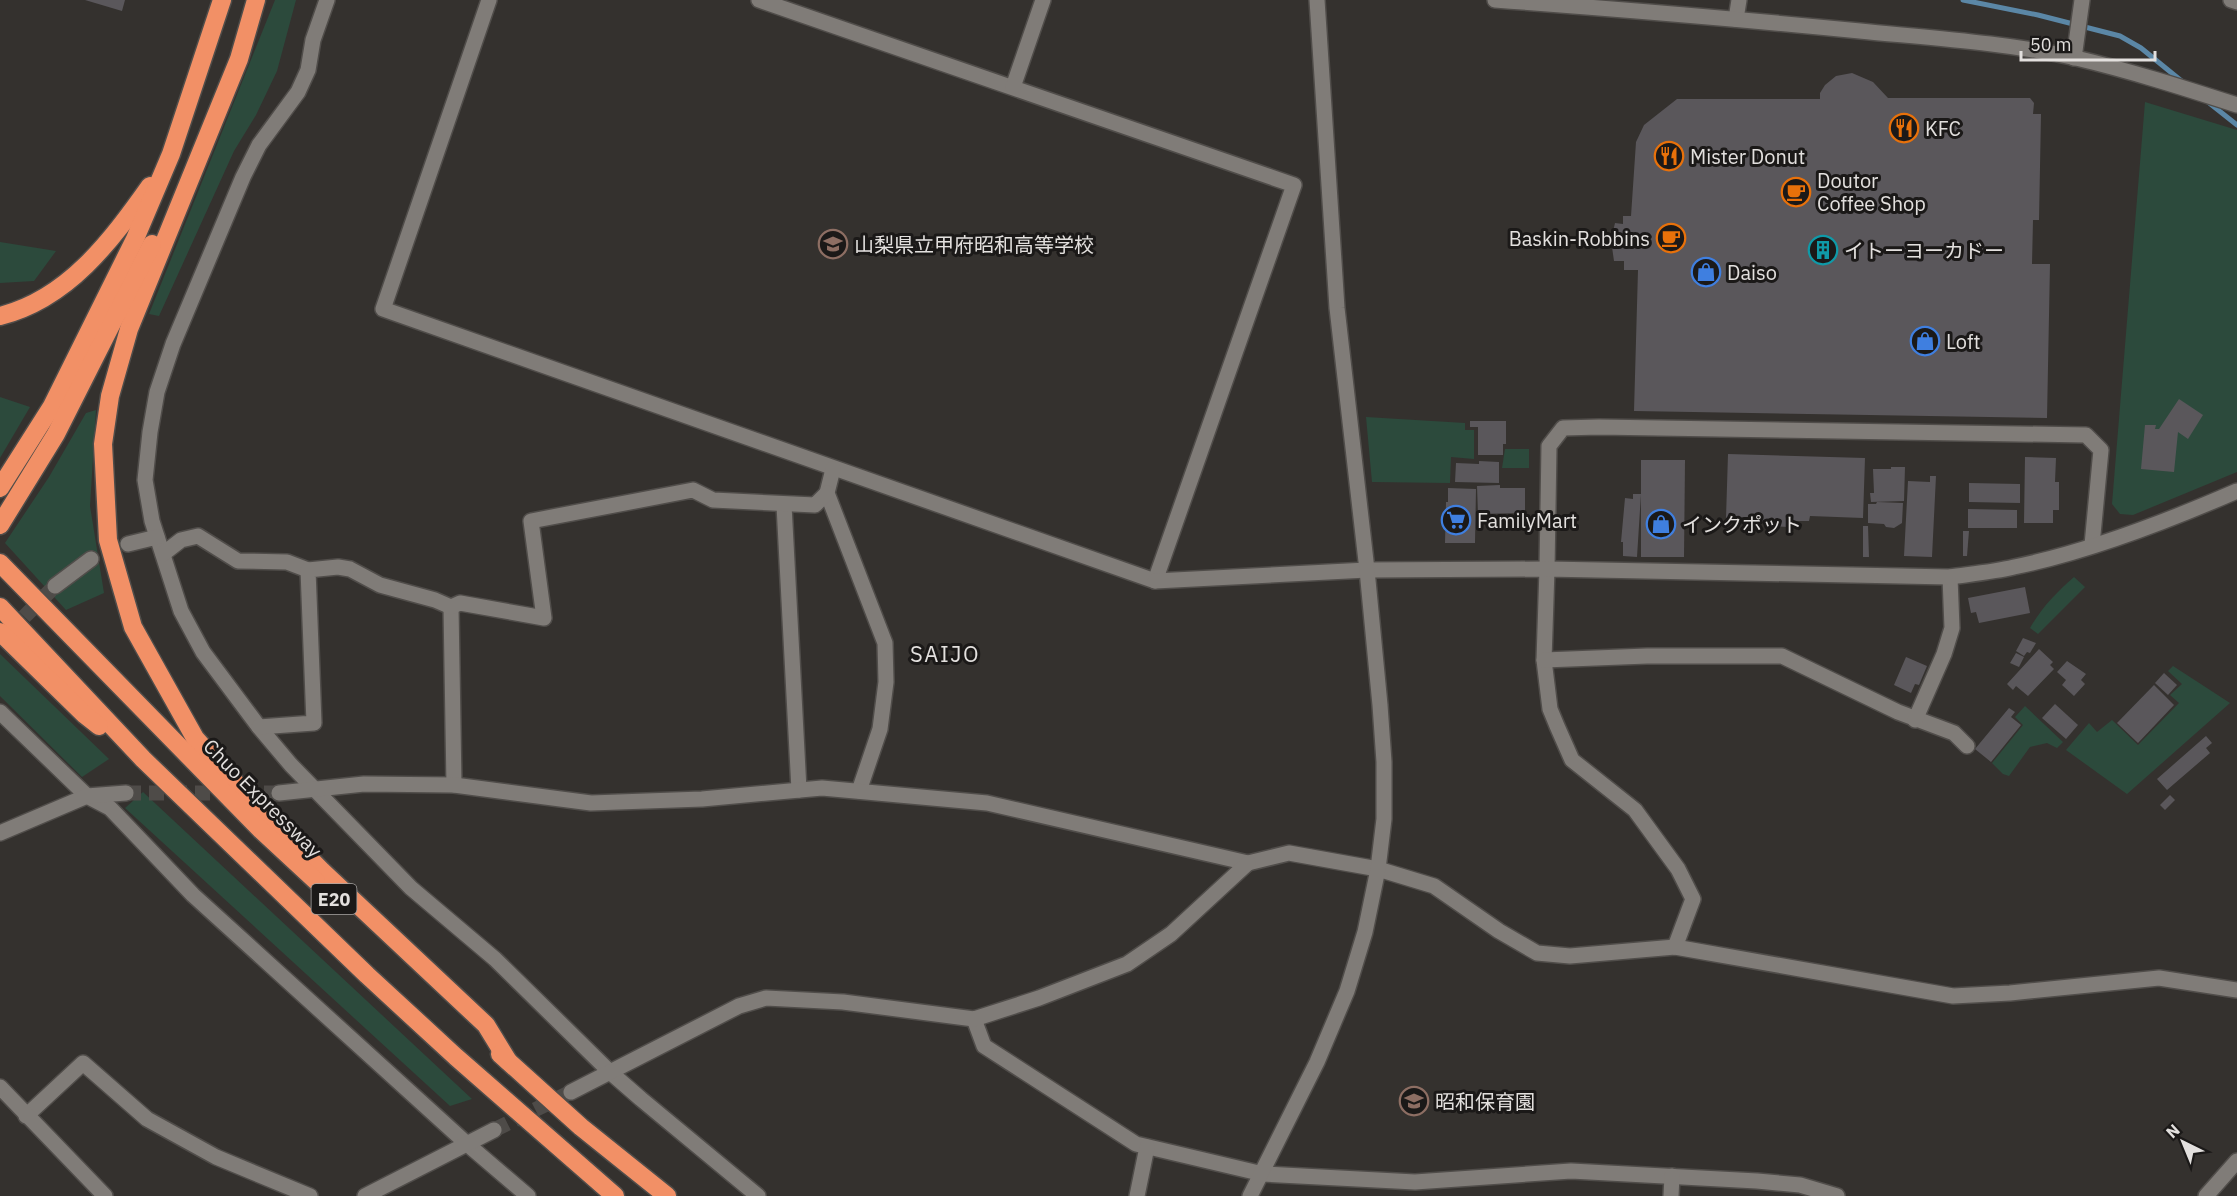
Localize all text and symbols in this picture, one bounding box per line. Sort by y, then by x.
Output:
scale bar [2021,24,2154,62]
text: 50 m [2030,33,2072,56]
restaurant icon: KFC [1888,112,1920,144]
place label: KFC [1925,115,1961,142]
restaurant icon: Mister Donut [1653,140,1685,172]
place label: Mister Donut [1690,143,1805,170]
place label: Doutor Coffee Shop [1817,167,1926,217]
cafe icon: Doutor Coffee Shop [1780,176,1812,208]
cafe icon: Baskin-Robbins [1655,222,1687,254]
place label: Baskin-Robbins [1509,225,1650,252]
school or university icon: 山梨県立甲府昭和高等学校 [817,228,849,260]
place label: 山梨県立甲府昭和高等学校 [854,231,1094,258]
building icon: イトーヨーカドー [1807,234,1839,266]
place label: イトーヨーカドー [1844,237,2004,264]
shop icon: Daiso [1690,256,1722,288]
place label: Daiso [1727,259,1777,286]
shop icon: Loft [1909,325,1941,357]
place label: Loft [1946,328,1980,355]
supermarket icon: FamilyMart [1440,504,1472,536]
place label: FamilyMart [1477,507,1577,534]
shop icon: インクポット [1645,508,1677,540]
place label: インクポット [1682,511,1802,538]
district label: SAIJO [910,639,980,668]
street label: Chuo Expressway [198,733,328,863]
road number: E20 [312,884,356,914]
school or university icon: 昭和保育園 [1398,1085,1430,1117]
place label: 昭和保育園 [1435,1088,1535,1115]
north arrow [2153,1112,2213,1172]
text: N [2162,1120,2184,1142]

